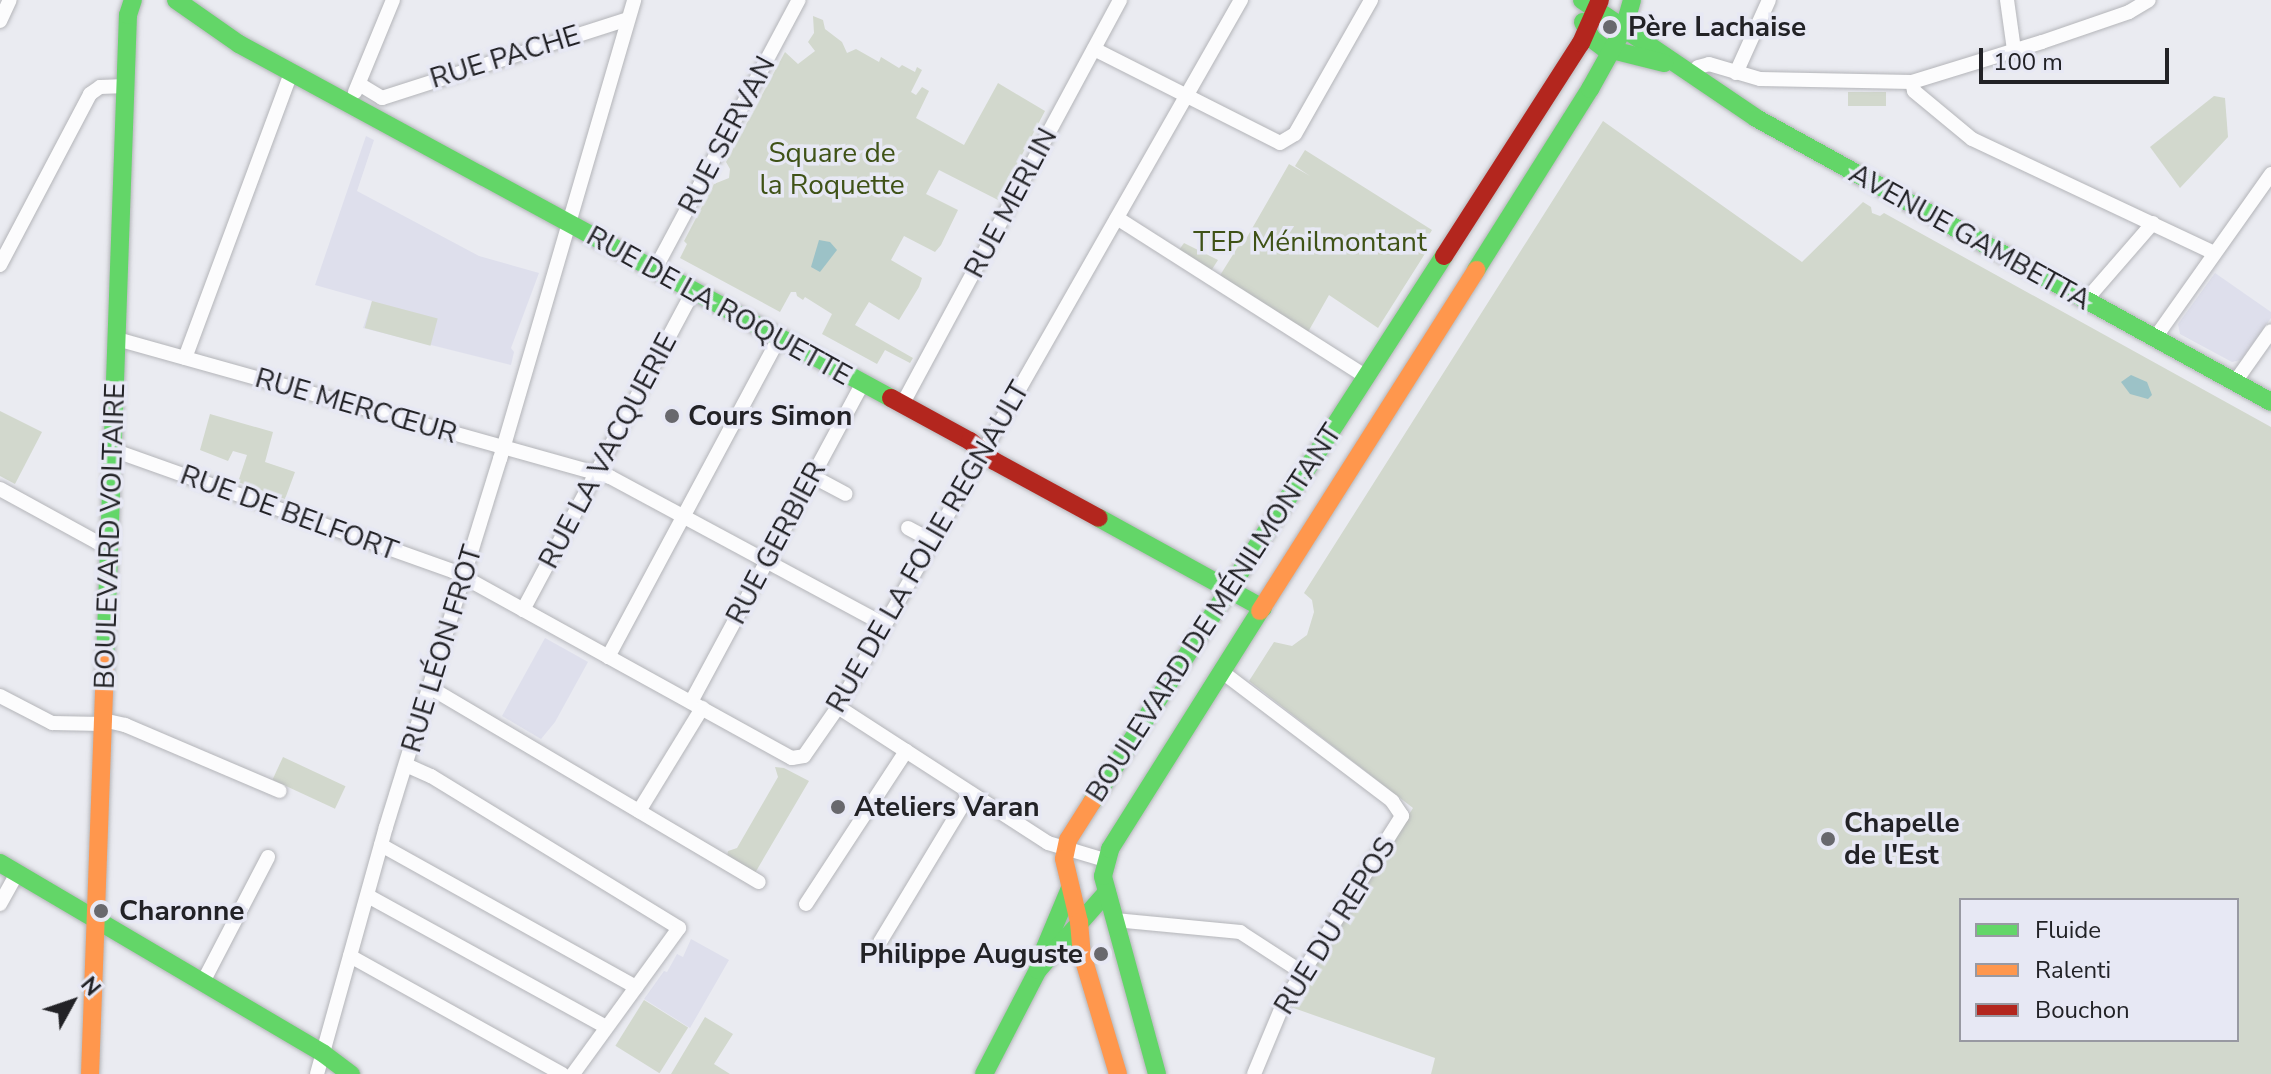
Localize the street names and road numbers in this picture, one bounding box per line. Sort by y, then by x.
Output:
street label: RUE PACHE [426,18,584,96]
street label: RUE SERVAN [671,51,783,219]
street label: RUE MERLIN [957,122,1065,284]
street label: AVENUE GAMBETTA [1843,157,2097,317]
street label: RUE DE LA ROQUETTE [581,219,857,393]
street label: RUE LA VACQUERIE [532,328,684,574]
street label: RUE MERCŒUR [251,361,461,451]
street label: RUE DE LA FOLIE REGNAULT [819,376,1037,718]
street label: BOULEVARD VOLTAIRE [88,382,132,690]
street label: BOULEVARD DE MÉNILMONTANT [1079,418,1349,808]
street label: RUE GERBIER [719,456,833,630]
street label: RUE DE BELFORT [176,458,402,568]
street label: RUE LÉON FROT [395,542,489,756]
street label: RUE DU REPOS [1267,831,1403,1021]

